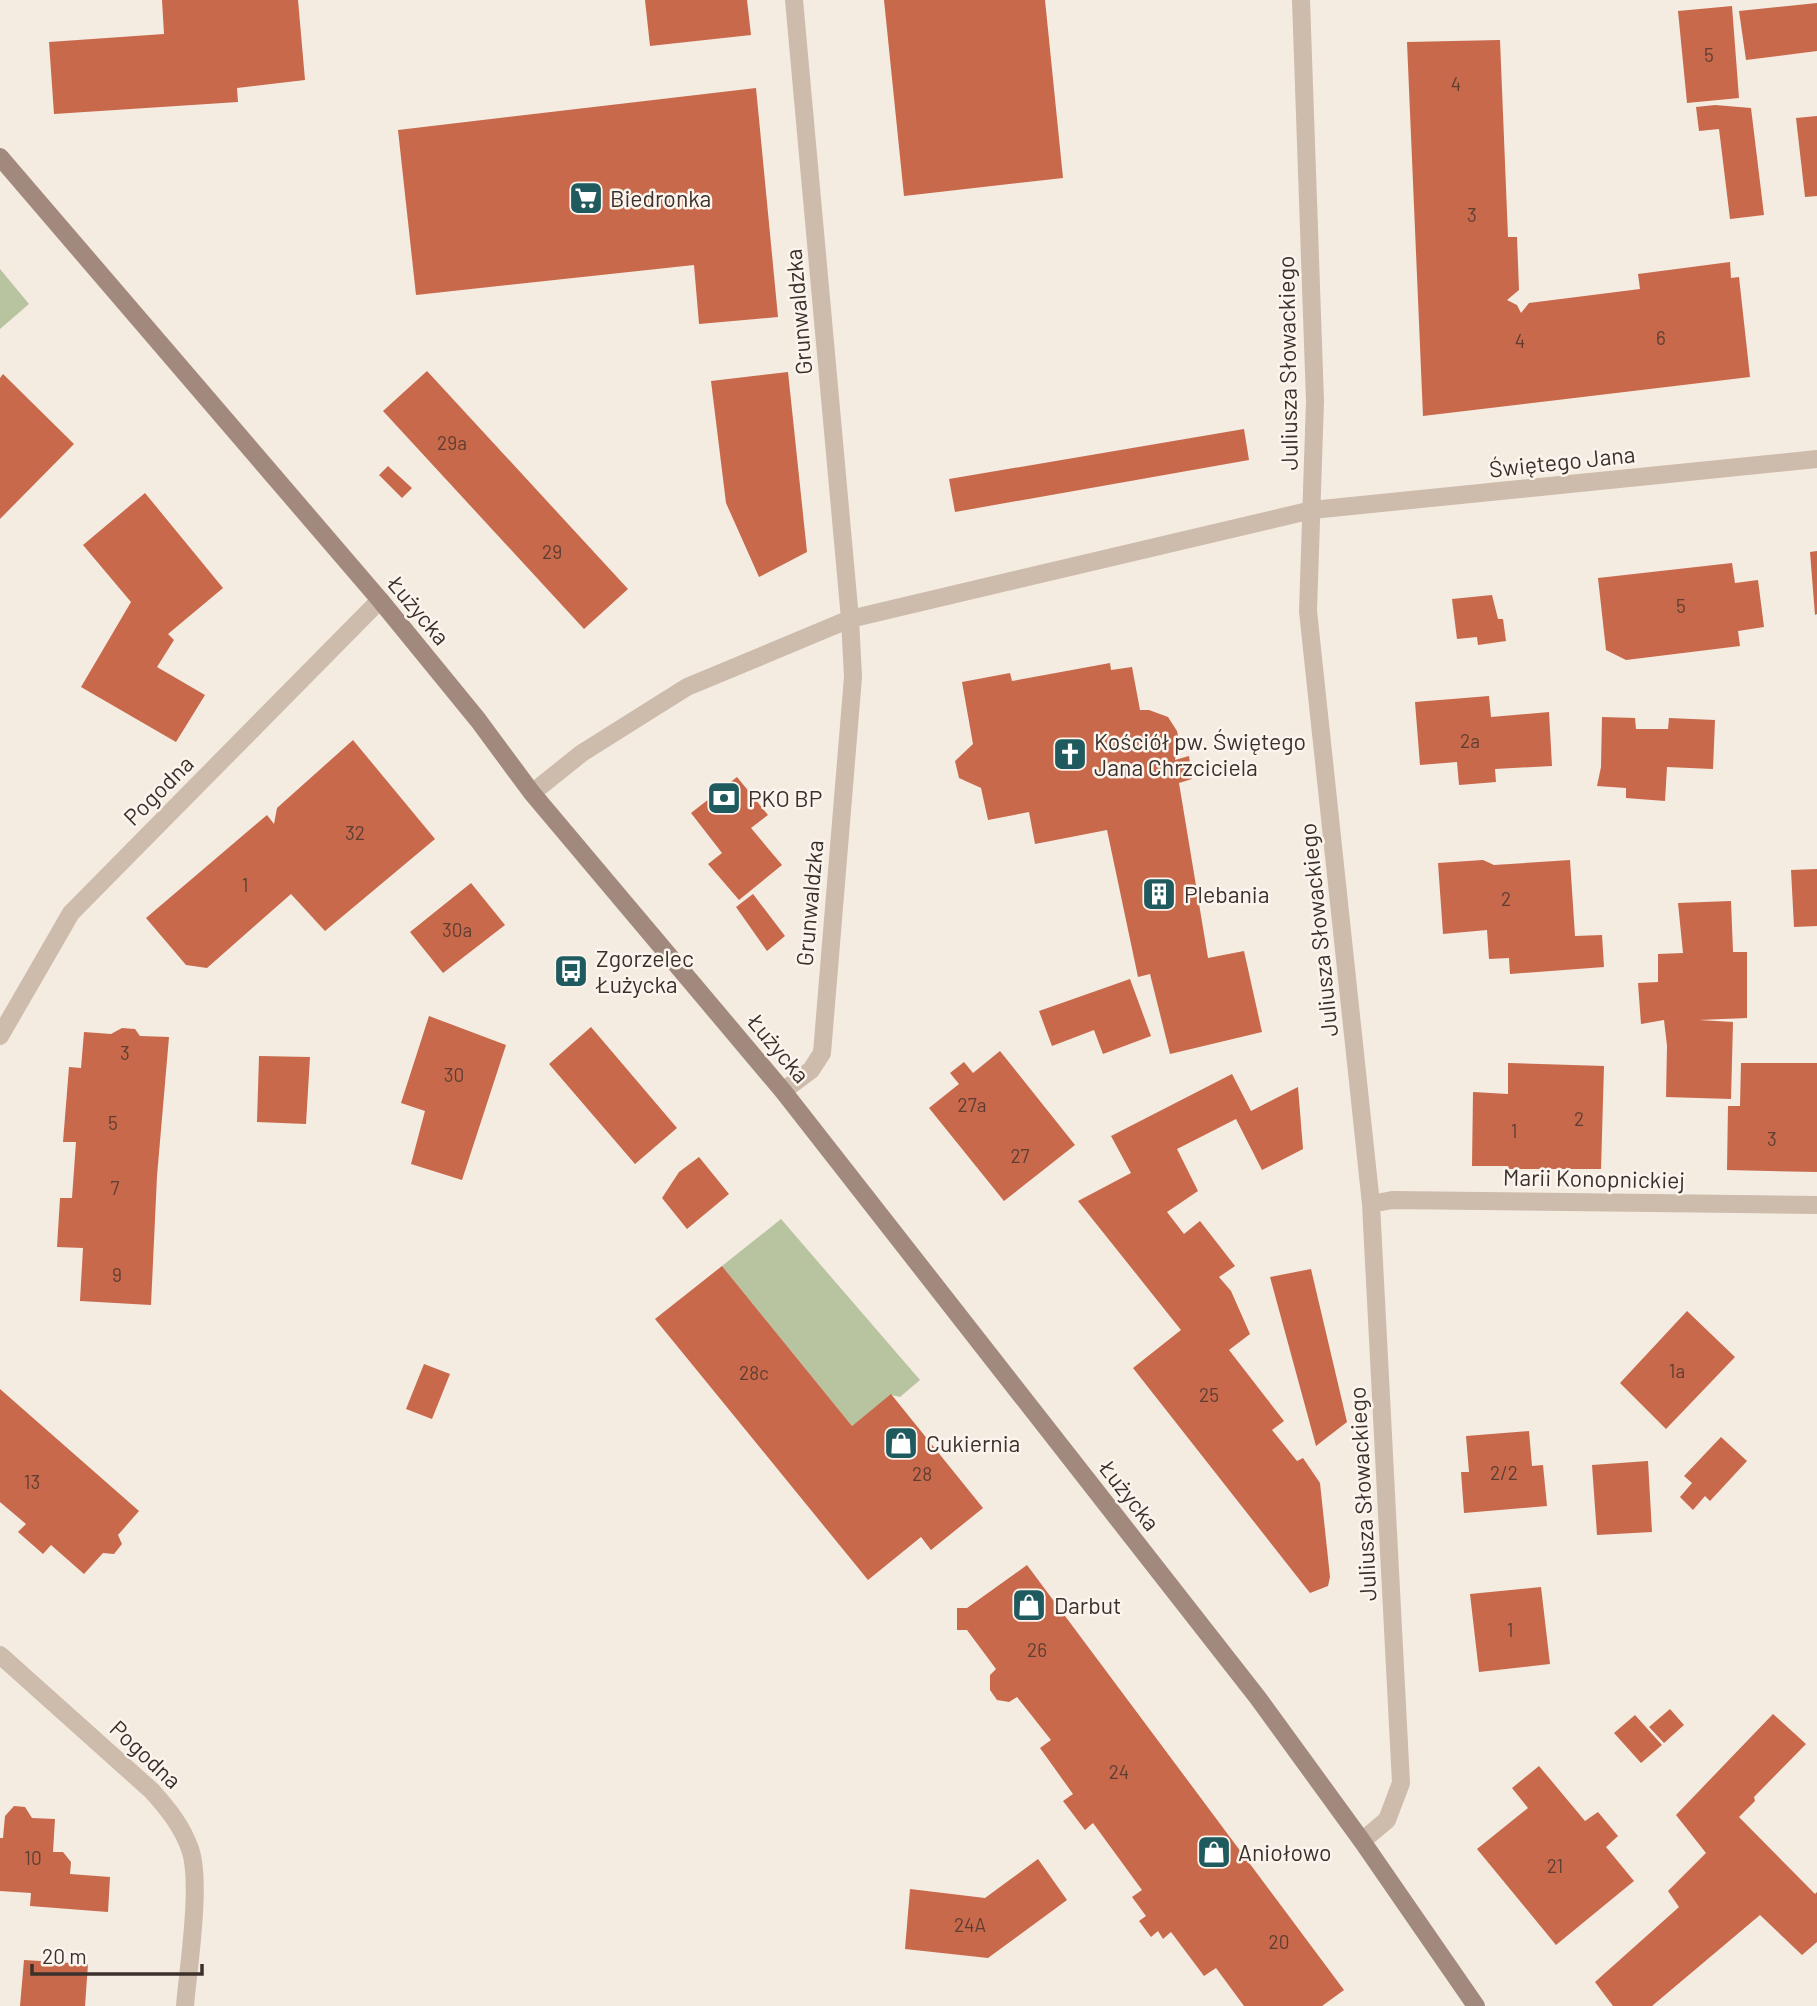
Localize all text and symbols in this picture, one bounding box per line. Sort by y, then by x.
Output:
house number: 5 [1704,43,1714,66]
house number: 4 [1451,72,1461,95]
supermarket icon: Biedronka [567,179,605,217]
place label: Biedronka [610,184,711,212]
house number: 3 [1467,203,1477,226]
street label: Grunwaldzka [779,248,817,376]
street label: Juliusza Słowackiego [1271,255,1303,471]
house number: 6 [1656,326,1666,349]
house number: 4 [1515,329,1525,352]
house number: 29a [437,431,467,454]
street label: Świętego Jana [1487,439,1637,483]
house number: 29 [542,540,562,563]
street label: Łużycka [381,569,456,650]
house number: 5 [1676,594,1686,617]
place label: Kościół pw. Świętego Jana Chrzciciela [1094,727,1306,781]
house number: 2a [1460,729,1480,752]
church icon: Kościół pw. Świętego Jana Chrzciciela [1051,735,1089,773]
street label: Pogodna [117,749,199,831]
bank icon: PKO BP [705,779,743,817]
place label: PKO BP [748,784,822,812]
house number: 32 [345,821,365,844]
street label: Juliusza Słowackiego [1293,822,1343,1038]
street label: Grunwaldzka [790,839,828,967]
house number: 1 [242,873,248,896]
building icon: Plebania [1140,875,1178,913]
place label: Plebania [1184,880,1270,908]
house number: 2 [1501,887,1511,910]
house number: 30a [442,918,472,941]
place label: Zgorzelec Łużycka [595,944,694,998]
bus stop icon: Zgorzelec Łużycka [552,952,590,990]
street label: Łużycka [741,1007,816,1088]
house number: 3 [120,1041,130,1064]
house number: 30 [444,1063,464,1086]
house number: 27a [958,1093,986,1116]
house number: 2 [1574,1107,1584,1130]
house number: 5 [108,1111,118,1134]
house number: 1 [1511,1119,1517,1142]
house number: 3 [1767,1127,1777,1150]
house number: 27 [1010,1144,1030,1167]
street label: Marii Konopnickiej [1503,1162,1685,1194]
house number: 7 [111,1176,120,1199]
house number: 9 [112,1263,122,1286]
house number: 1a [1669,1359,1685,1382]
house number: 28c [739,1361,769,1384]
house number: 25 [1199,1383,1219,1406]
street label: Juliusza Słowackiego [1342,1386,1382,1602]
shop icon: Cukiernia [882,1424,920,1462]
place label: Cukiernia [926,1429,1020,1457]
street label: Łużycka [1093,1453,1166,1536]
house number: 2/2 [1490,1461,1518,1484]
house number: 28 [912,1462,932,1485]
house number: 13 [24,1470,40,1493]
shop icon: Darbut [1010,1586,1048,1624]
place label: Darbut [1054,1591,1121,1619]
house number: 1 [1507,1618,1513,1641]
house number: 26 [1027,1638,1047,1661]
street label: Pogodna [105,1714,187,1794]
house number: 24 [1109,1760,1129,1783]
shop icon: Aniołowo [1195,1833,1233,1871]
place label: Aniołowo [1238,1838,1331,1866]
house number: 10 [24,1846,42,1869]
house number: 21 [1547,1854,1563,1877]
house number: 24A [954,1913,986,1936]
house number: 20 [1269,1930,1289,1953]
scale bar [32,1932,201,1976]
text: 20 m [42,1943,87,1968]

